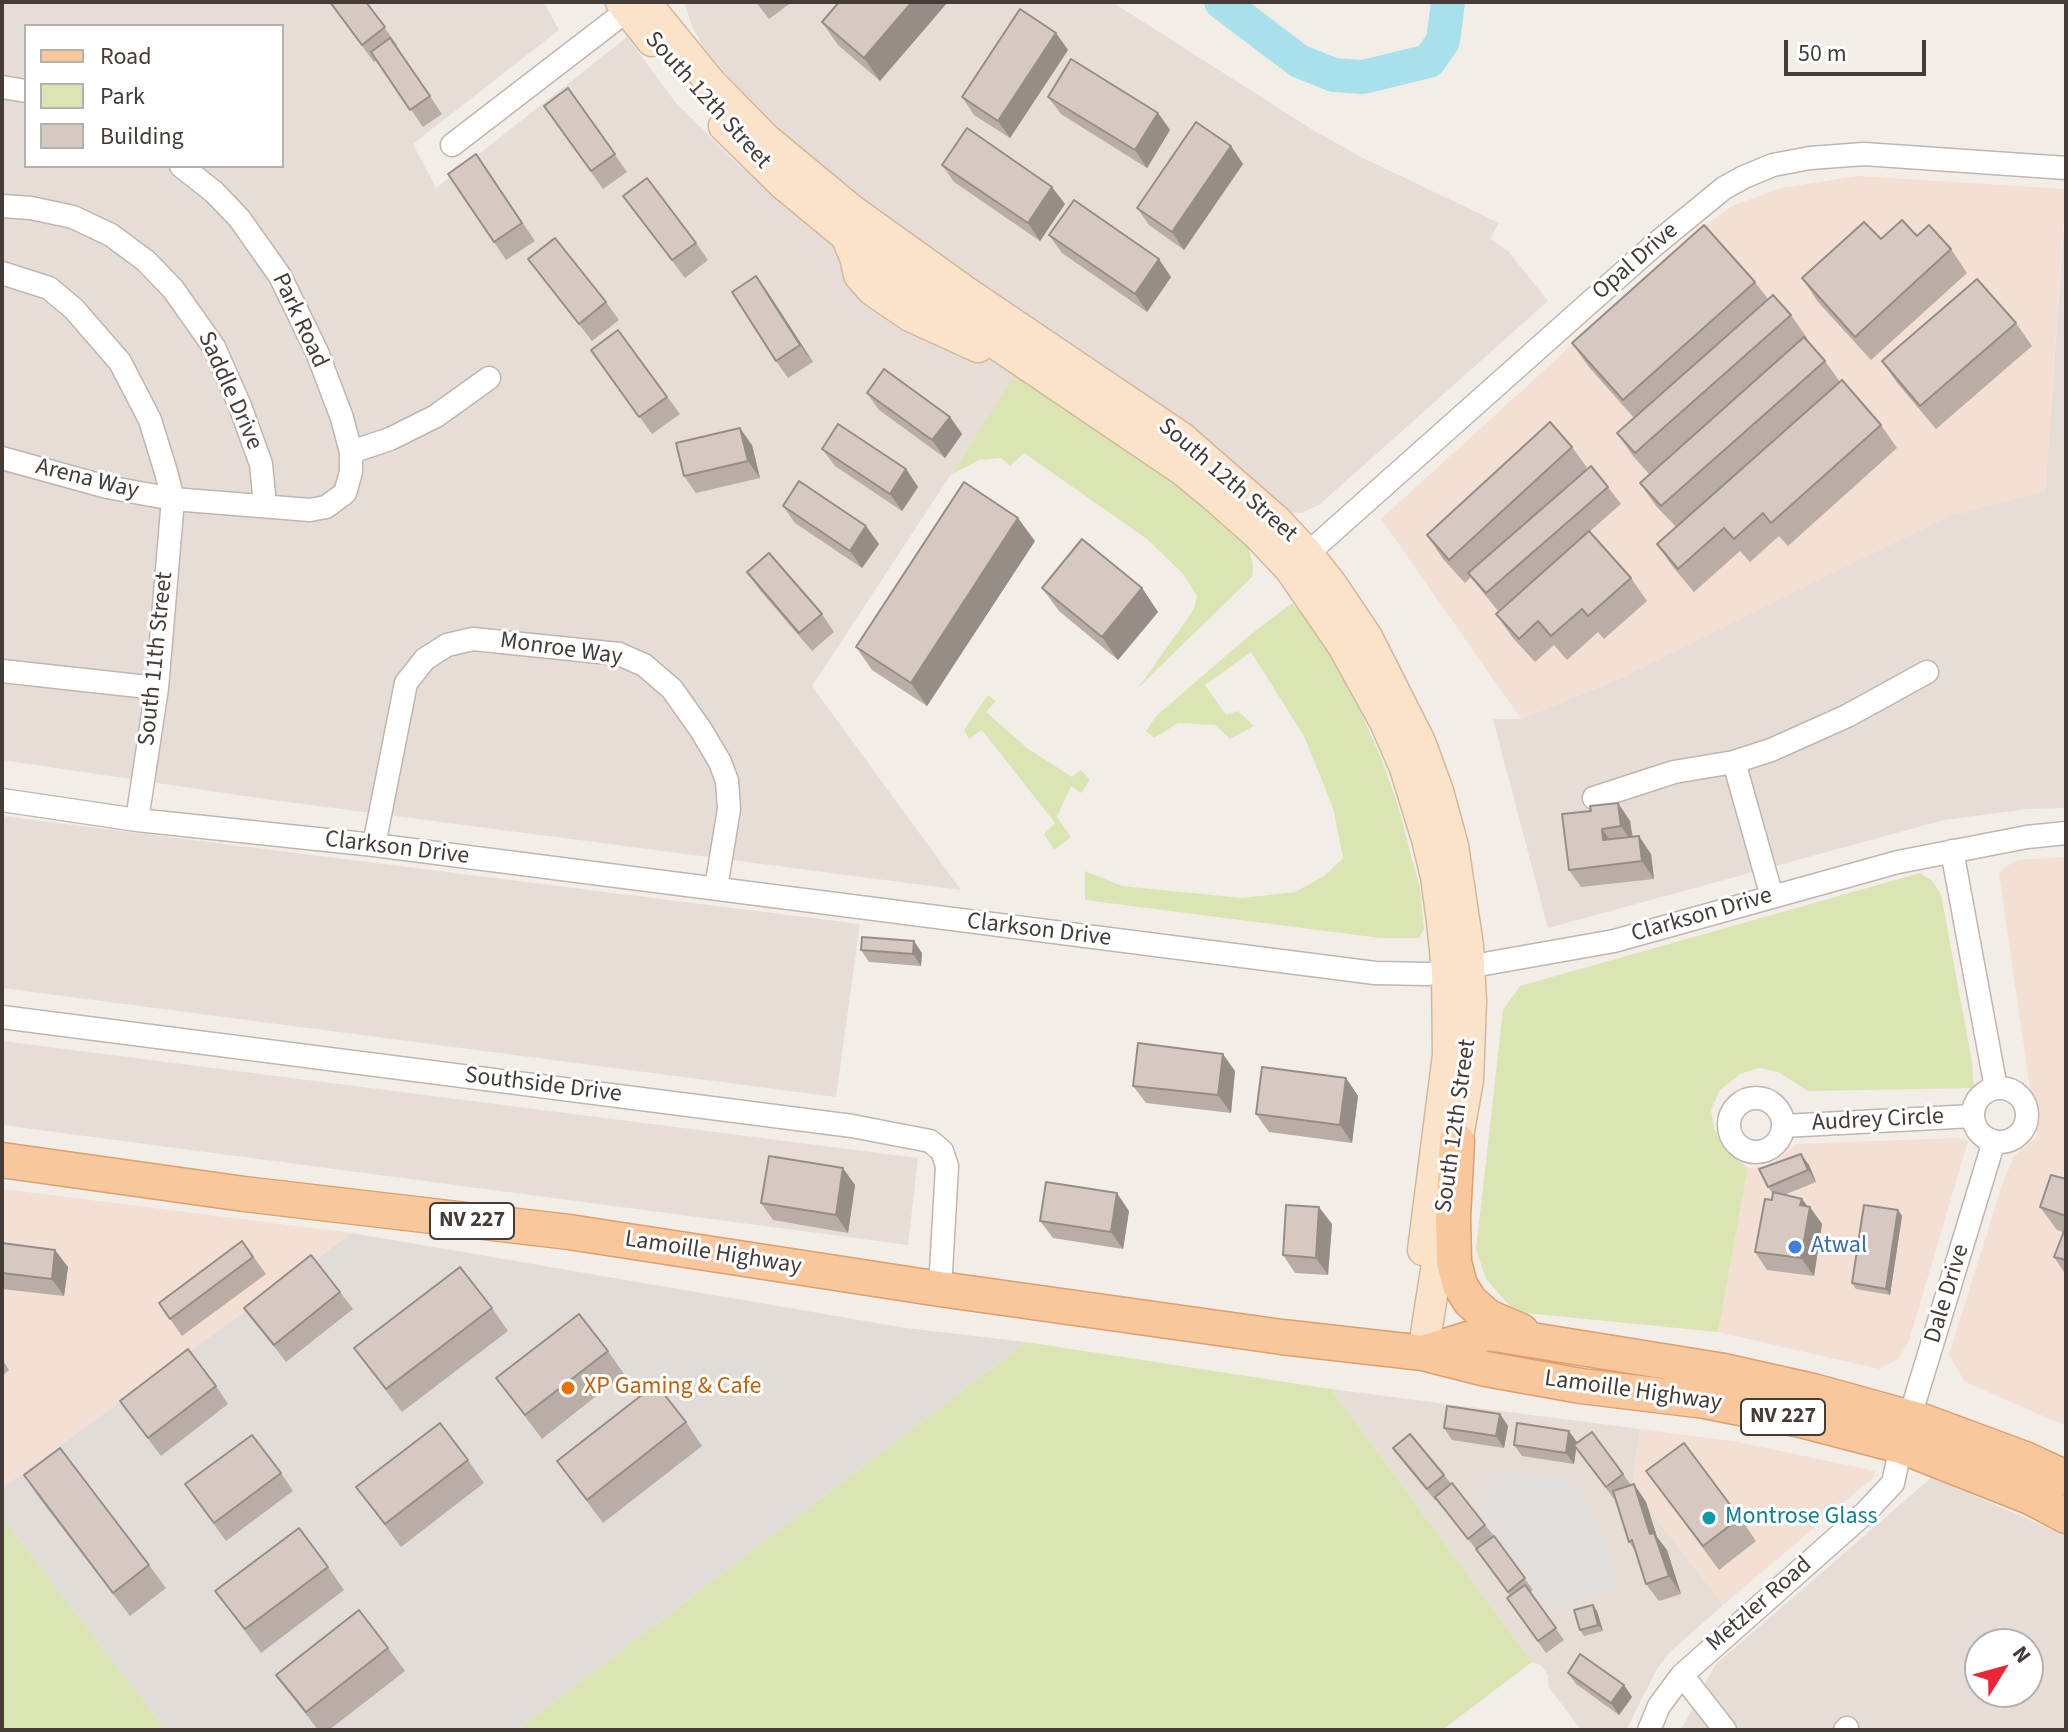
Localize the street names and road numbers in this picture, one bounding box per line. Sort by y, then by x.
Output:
street label: South 12th Street [638,26,776,176]
street label: Opal Drive [1587,217,1685,307]
street label: Park Road [265,269,333,373]
street label: Saddle Drive [190,327,268,455]
street label: South 12th Street [1152,413,1302,549]
street label: Arena Way [33,453,141,507]
street label: South 11th Street [134,571,180,747]
street label: Monroe Way [498,627,624,673]
street label: Clarkson Drive [323,826,471,872]
street label: Clarkson Drive [1628,882,1776,950]
street label: Clarkson Drive [965,908,1113,954]
street label: South 12th Street [1431,1037,1483,1215]
street label: Southside Drive [463,1062,623,1110]
street label: Audrey Circle [1811,1103,1945,1139]
road number: NV 227 [430,1203,514,1239]
street label: Lamoille Highway [623,1226,803,1282]
street label: Dale Drive [1919,1241,1977,1347]
street label: Lamoille Highway [1543,1365,1723,1419]
road number: NV 227 [1741,1399,1825,1435]
street label: Metzler Road [1701,1551,1819,1659]

